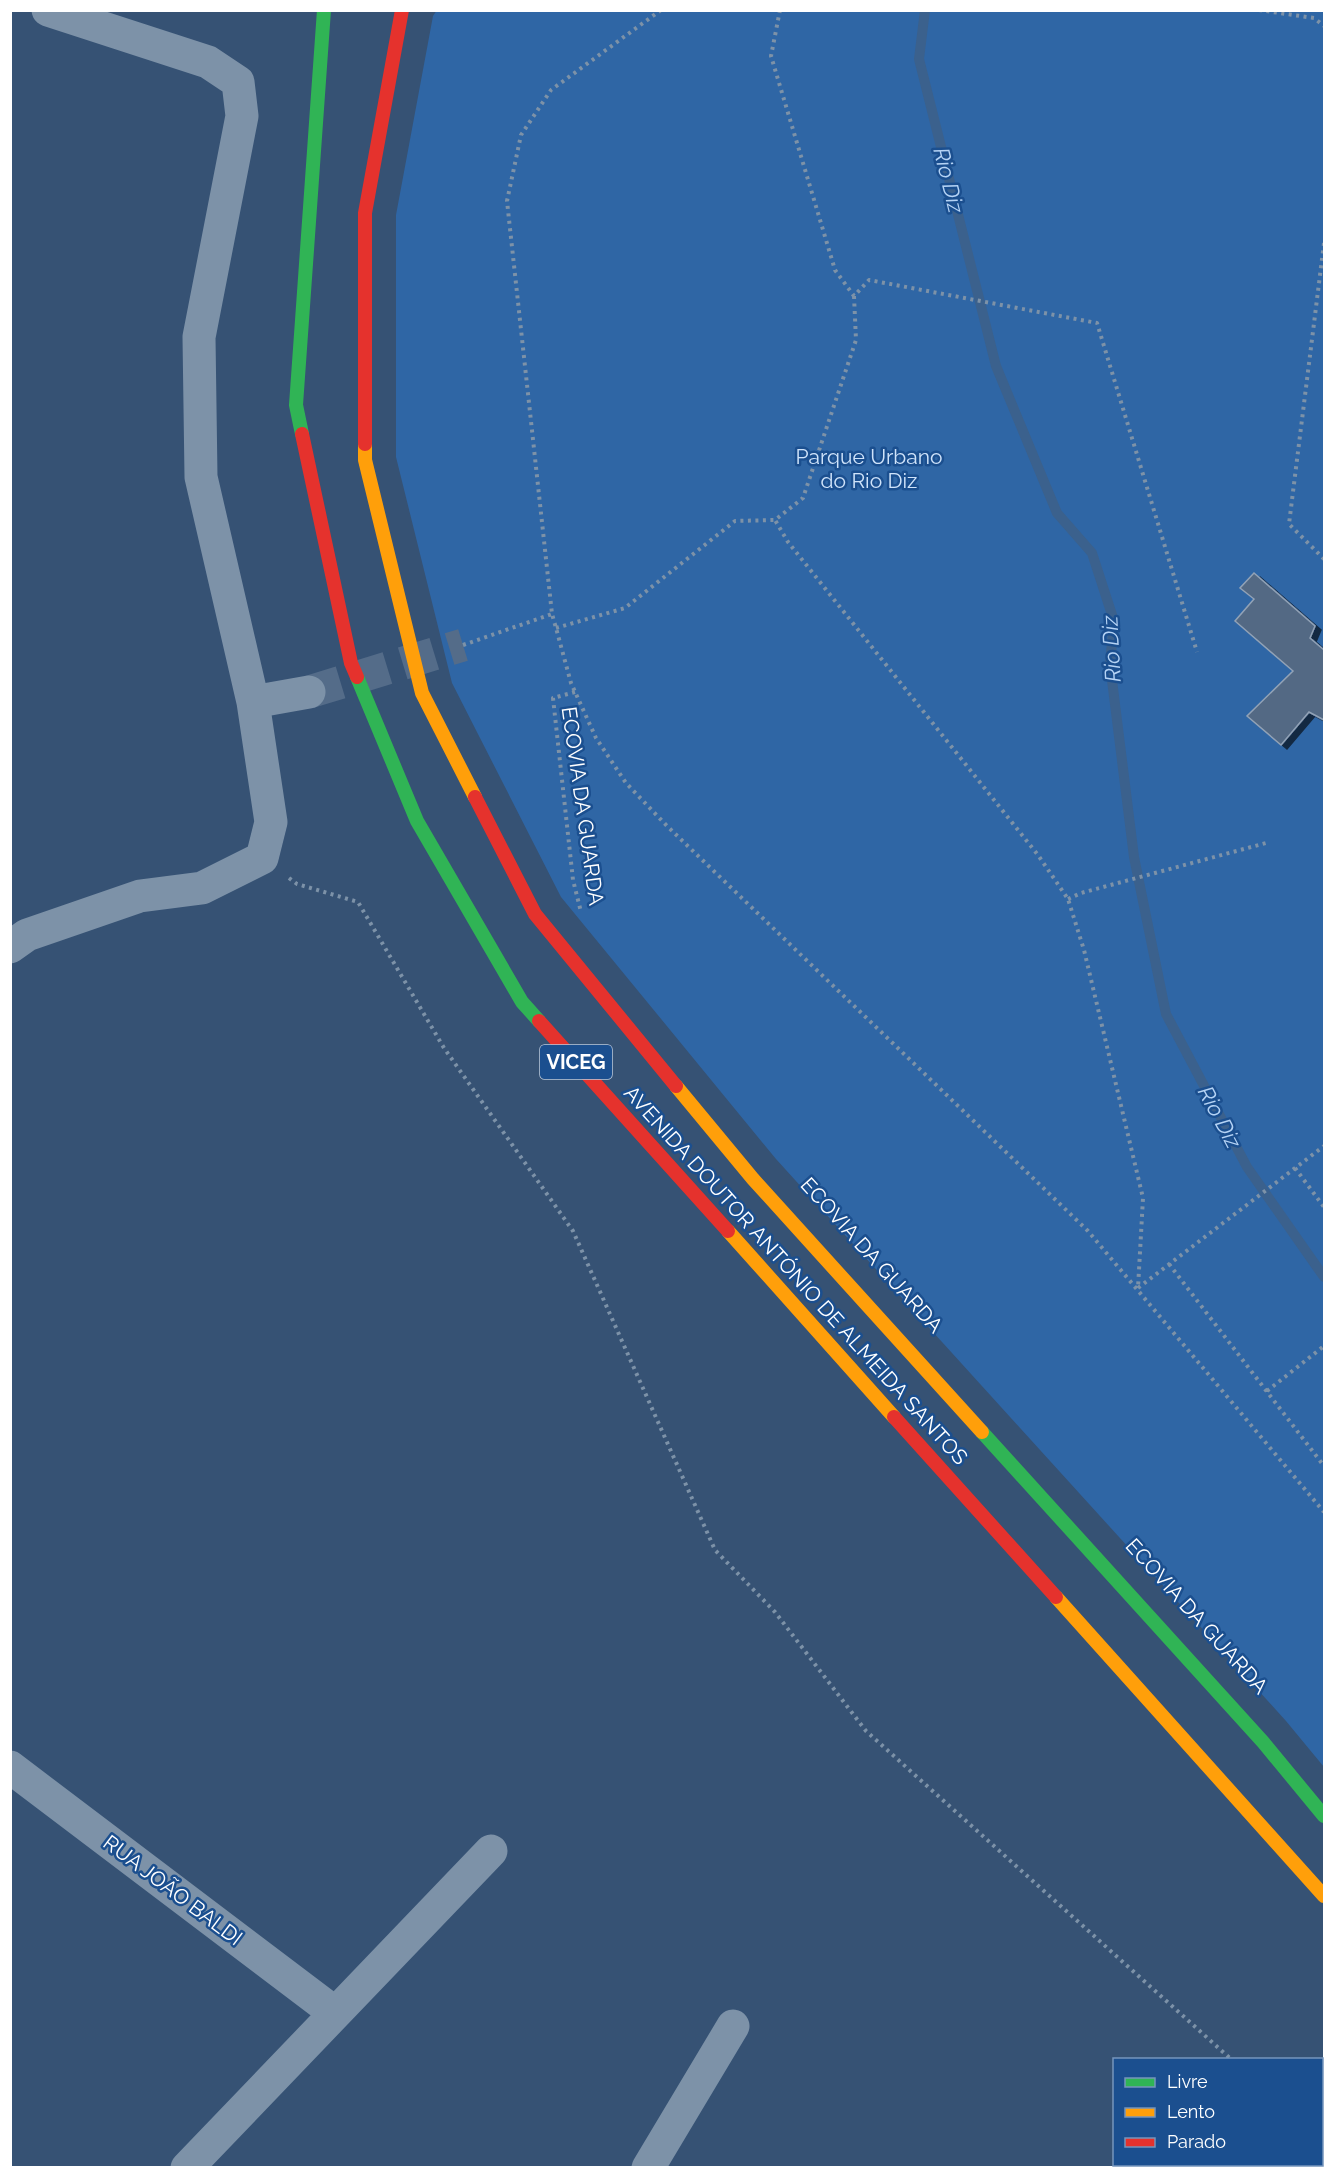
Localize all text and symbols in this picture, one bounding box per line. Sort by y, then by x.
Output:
water label: Rio Diz [928,145,970,216]
park label: Parque Urbano do Rio Diz [796,444,942,493]
water label: Rio Diz [1096,614,1126,683]
street label: ECOVIA DA GUARDA [557,705,609,907]
road number: VICEG [540,1045,612,1079]
street label: AVENIDA DOUTOR ANTÓNIO DE ALMEIDA SANTOS [619,1080,973,1470]
water label: Rio Diz [1193,1081,1247,1153]
street label: ECOVIA DA GUARDA [796,1172,948,1338]
street label: ECOVIA DA GUARDA [1121,1533,1273,1699]
street label: RUA JOÃO BALDI [98,1830,248,1950]
legend [1113,2058,1323,2166]
text: Livre [1167,2071,1208,2092]
text: Lento [1167,2101,1215,2122]
text: Parado [1167,2131,1226,2152]

